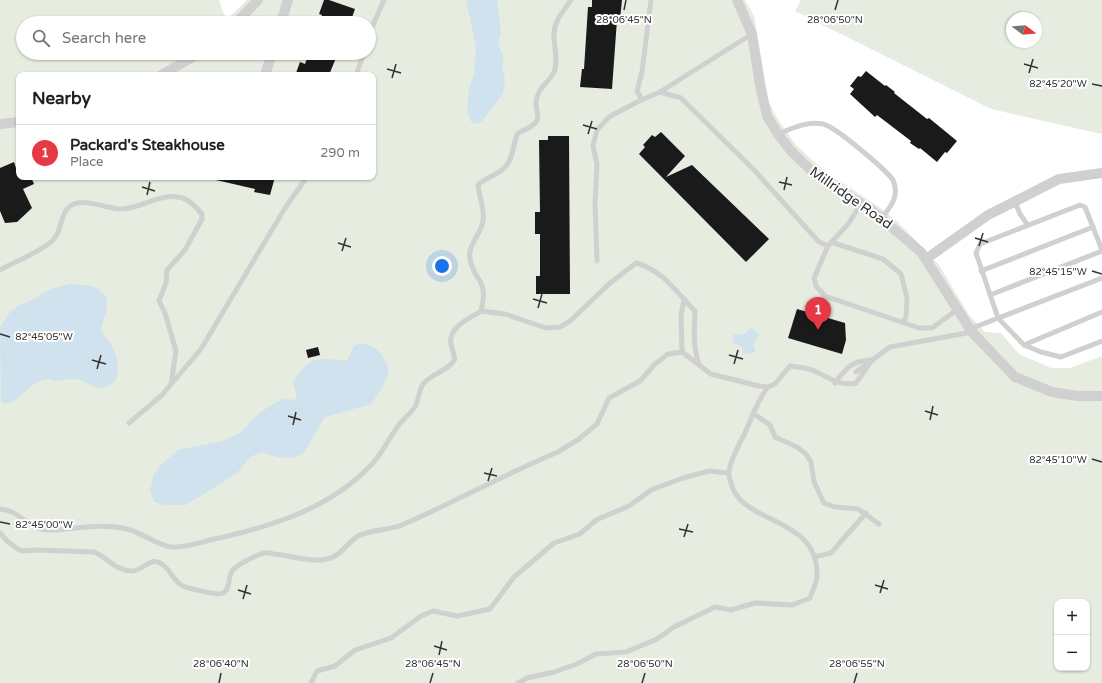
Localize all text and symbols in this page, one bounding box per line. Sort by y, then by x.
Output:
north arrow [1006,12,1042,48]
text: 28°06'45"N [596,14,652,26]
text: 28°06'50"N [807,14,863,26]
search box [16,16,376,60]
icon: search [30,27,52,49]
text: Search here [62,29,146,47]
text: 82°45'20"W [1029,78,1087,90]
text: Nearby [32,88,91,109]
text: Packard's Steakhouse [70,136,225,154]
text: 1 [41,145,49,161]
text: 290 m [320,145,360,161]
text: Place [70,154,103,170]
street label: Millridge Road [806,163,896,233]
your location [432,256,452,276]
text: 82°45'15"W [1029,266,1087,278]
pin: 1 [805,297,831,330]
text: 82°45'05"W [15,331,73,343]
text: 82°45'10"W [1029,454,1087,466]
text: 82°45'00"W [15,519,73,531]
map controls [1054,599,1090,671]
button: + [1054,599,1090,635]
button: − [1054,635,1090,671]
text: 28°06'40"N [193,658,249,670]
text: 28°06'45"N [405,658,461,670]
text: 28°06'50"N [617,658,673,670]
text: 28°06'55"N [829,658,885,670]

